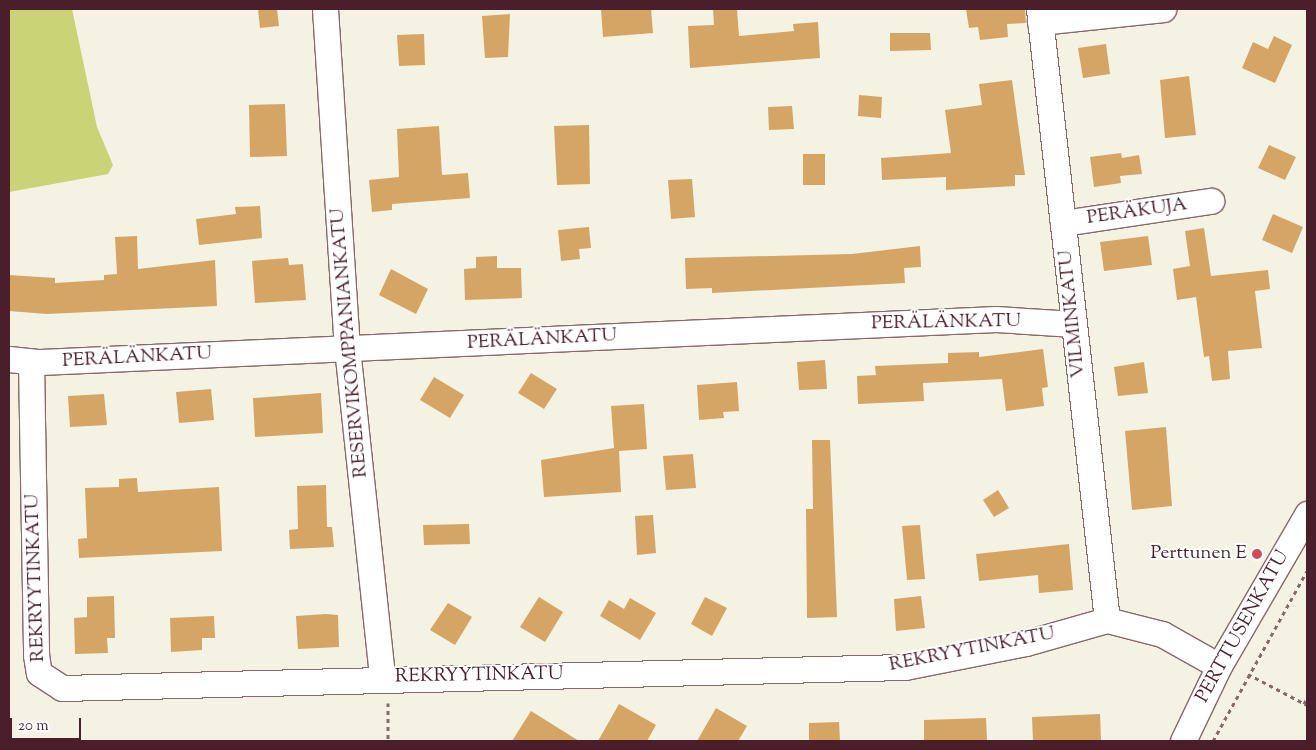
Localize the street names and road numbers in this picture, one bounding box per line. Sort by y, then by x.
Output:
street label: PERÄKUJA [1085,194,1189,230]
street label: RESERVIKOMPPANIANKATU [327,207,373,479]
street label: VILMINKATU [1055,249,1091,379]
street label: PERÄLÄNKATU [871,310,1021,336]
street label: PERÄLÄNKATU [467,325,617,355]
street label: PERÄLÄNKATU [62,343,212,373]
street label: REKRYYTINKATU [22,494,50,662]
street label: PERTTUSENKATU [1192,547,1294,707]
street label: REKRYYTINKATU [887,623,1057,677]
street label: REKRYYTINKATU [395,663,563,689]

